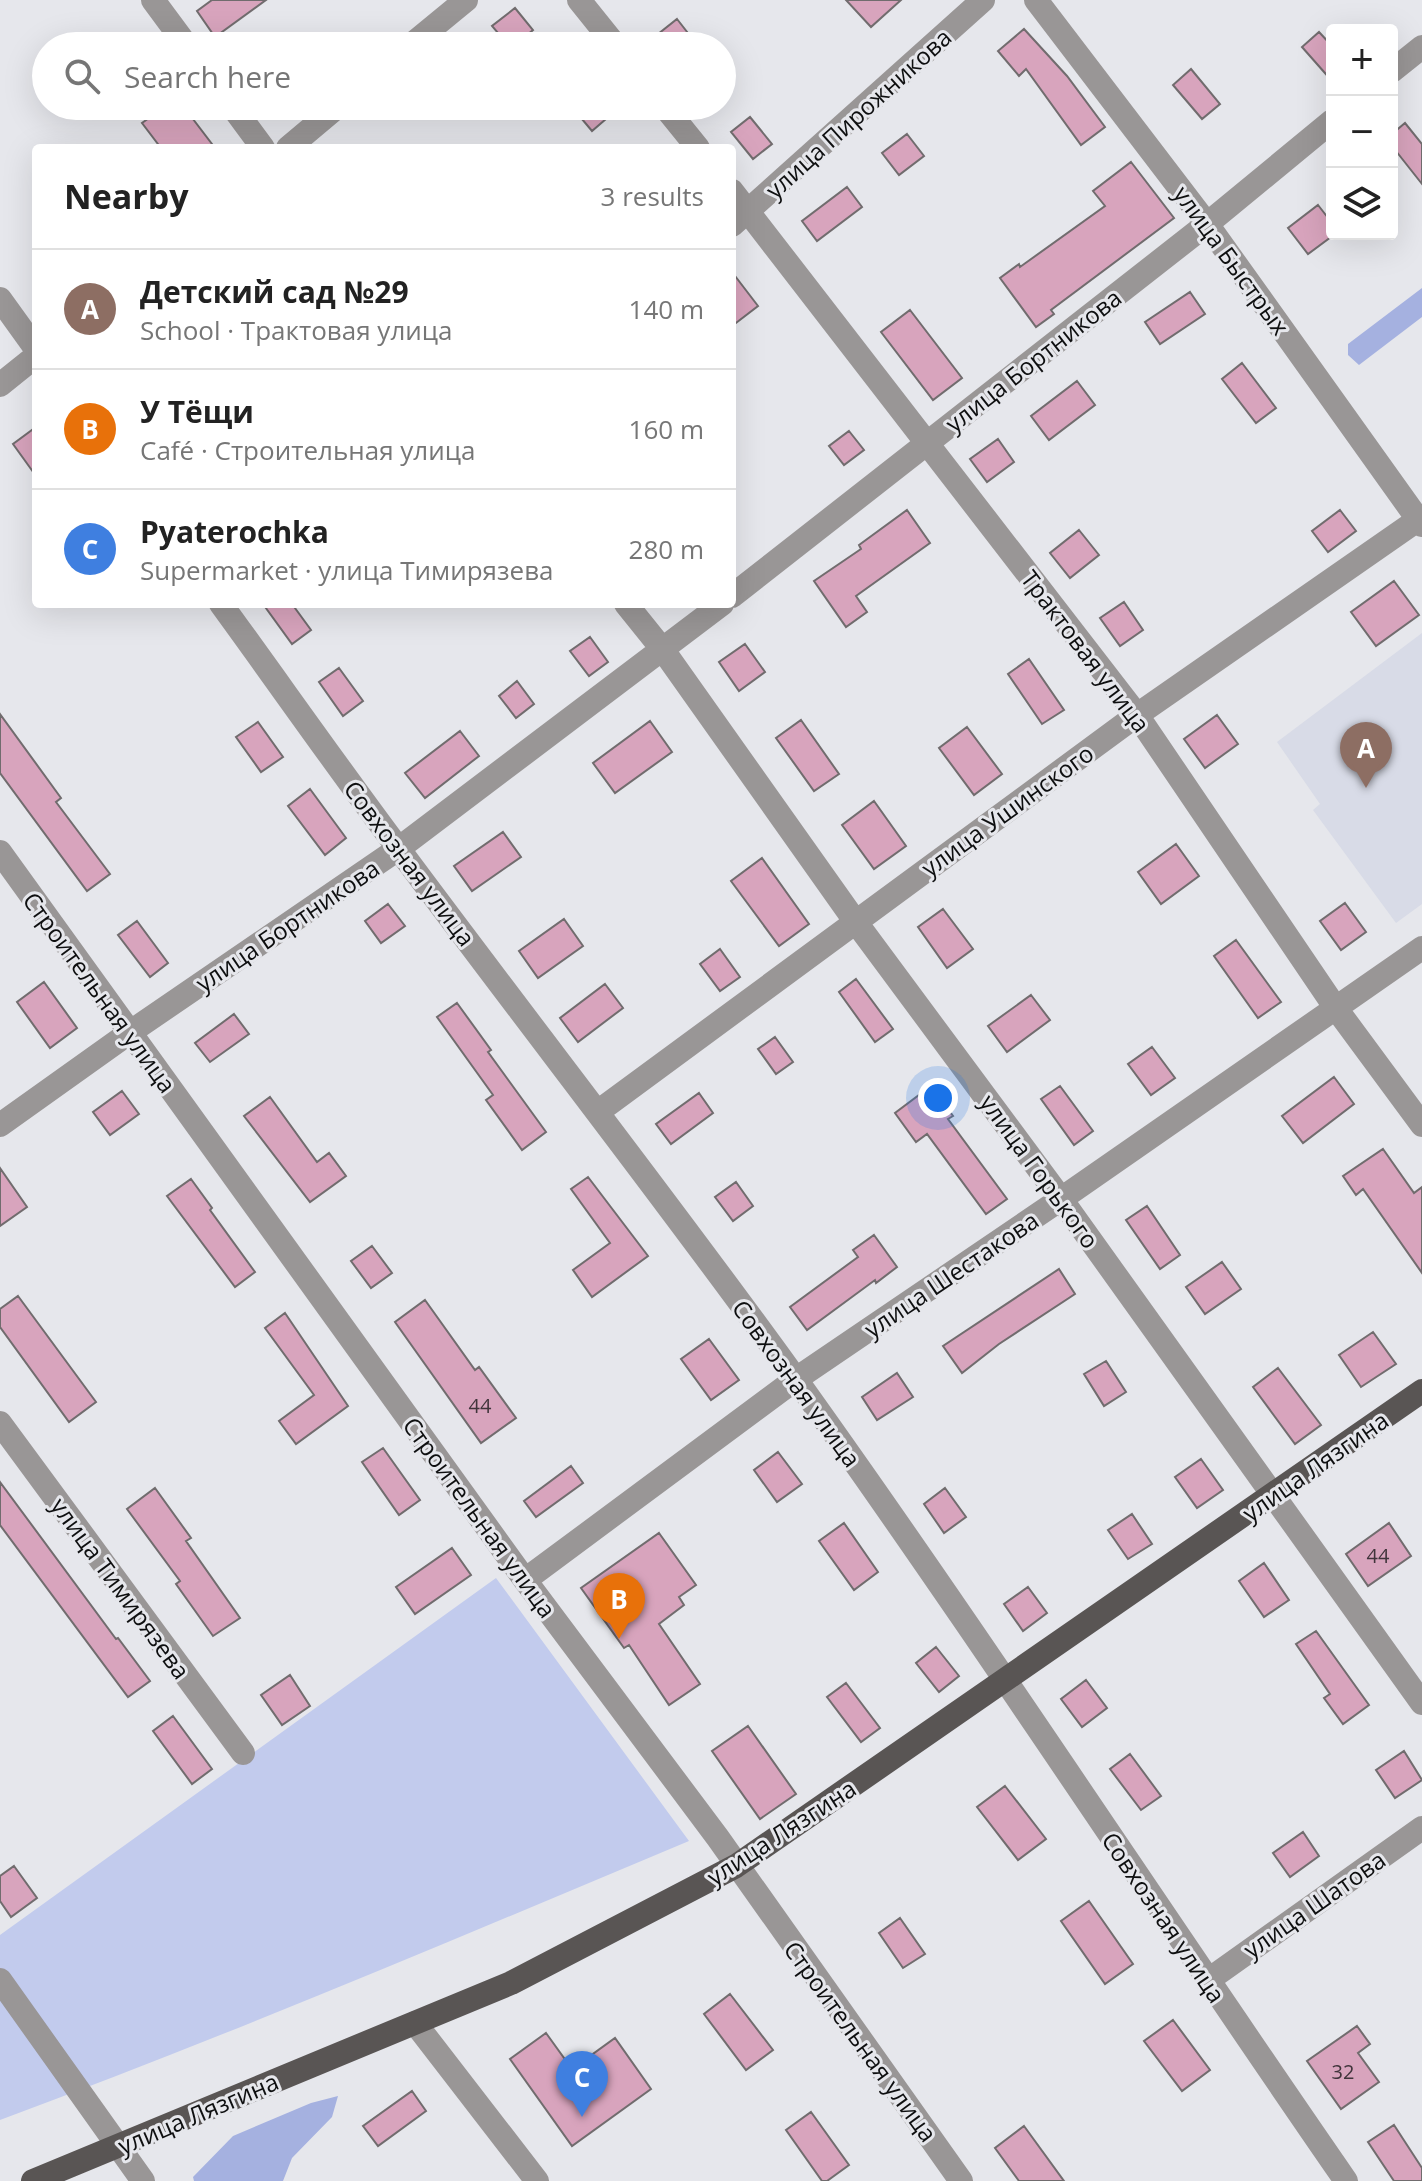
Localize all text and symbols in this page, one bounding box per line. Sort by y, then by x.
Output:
street label: улица Пирожникова [758,21,958,205]
map controls [1326,24,1398,240]
button: + [1326,24,1398,96]
search box [32,32,736,120]
icon: search [60,54,104,98]
text: Search here [124,56,291,97]
button: − [1326,96,1398,168]
button: layers [1326,168,1398,240]
text: Nearby [64,173,189,219]
text: 3 results [601,178,704,214]
street label: улица Быстрых [1167,179,1298,342]
text: Детский сад №29 [140,271,409,312]
street label: улица Бортникова [938,281,1128,439]
text: A [81,291,99,327]
text: 140 m [629,291,704,327]
text: School · Трактовая улица [140,312,453,348]
text: У Тёщи [140,391,254,432]
text: B [81,411,99,447]
text: 160 m [629,411,704,447]
text: Café · Строительная улица [140,432,475,468]
text: Pyaterochka [140,511,329,552]
text: C [82,531,98,567]
text: 280 m [629,531,704,567]
text: Supermarket · улица Тимирязева [140,552,554,588]
street label: Трактовая улица [1014,563,1158,739]
pin: A [1340,722,1392,788]
street label: улица Ушинского [914,736,1100,884]
street label: Совхозная улица [337,773,483,953]
street label: улица Бортникова [189,851,385,999]
street label: Строительная улица [16,885,184,1099]
your location [918,1078,958,1118]
street label: улица Горького [973,1087,1107,1255]
street label: улица Шестакова [857,1203,1045,1345]
street label: Совхозная улица [725,1293,869,1473]
house number: 44 [469,1392,492,1419]
street label: улица Лязгина [1235,1403,1395,1529]
street label: Строительная улица [396,1410,564,1624]
street label: улица Тимирязева [44,1490,198,1686]
house number: 44 [1367,1542,1390,1569]
pin: B [593,1573,645,1639]
street label: улица Лязгина [700,1771,862,1893]
street label: Совхозная улица [1095,1825,1233,2009]
street label: улица Шатова [1236,1843,1392,1965]
street label: Строительная улица [777,1934,945,2148]
pin: C [556,2051,608,2117]
house number: 32 [1332,2058,1354,2085]
street label: улица Лязгина [113,2064,283,2162]

